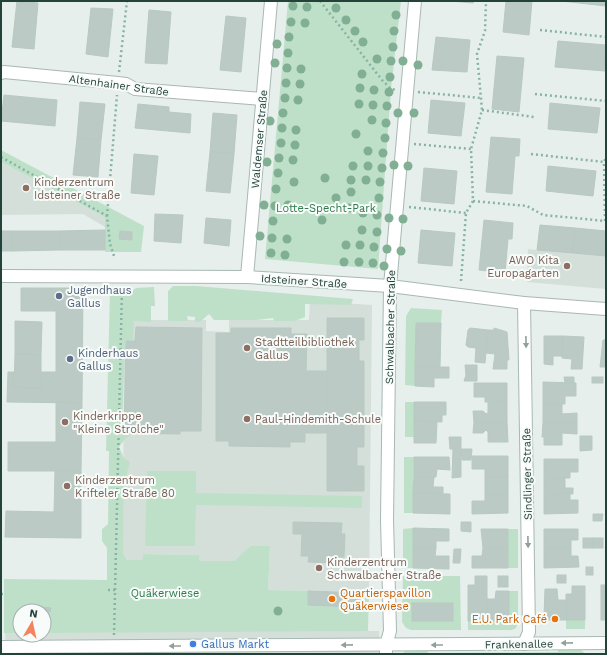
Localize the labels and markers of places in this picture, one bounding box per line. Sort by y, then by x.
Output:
place label: Kinderzentrum Idsteiner Straße [34,176,120,202]
marker: Kinderzentrum Idsteiner Straße [21,183,31,193]
place label: AWO Kita Europagarten [487,254,559,280]
marker: AWO Kita Europagarten [562,261,572,271]
place label: Jugendhaus Gallus [67,284,132,310]
marker: Jugendhaus Gallus [54,291,64,301]
place label: Stadtteilbibliothek Gallus [255,336,354,362]
marker: Stadtteilbibliothek Gallus [242,343,252,353]
place label: Kinderhaus Gallus [78,347,139,373]
marker: Kinderhaus Gallus [65,354,75,364]
place label: Kinderkrippe "Kleine Strolche" [73,410,164,436]
place label: Paul-Hindemith-Schule [255,413,381,426]
marker: Paul-Hindemith-Schule [242,414,252,424]
marker: Kinderkrippe "Kleine Strolche" [60,417,70,427]
place label: Kinderzentrum Krifteler Straße 80 [75,474,175,500]
marker: Kinderzentrum Krifteler Straße 80 [62,481,72,491]
place label: Kinderzentrum Schwalbacher Straße [327,556,441,582]
marker: Kinderzentrum Schwalbacher Straße [314,563,324,573]
place label: Quartierspavillon Quäkerwiese [340,587,431,613]
marker: Quartierspavillon Quäkerwiese [327,594,337,604]
place label: E.U. Park Café [472,613,547,626]
marker: E.U. Park Café [550,614,560,624]
place label: Gallus Markt [201,638,270,651]
marker: Gallus Markt [188,639,198,649]

